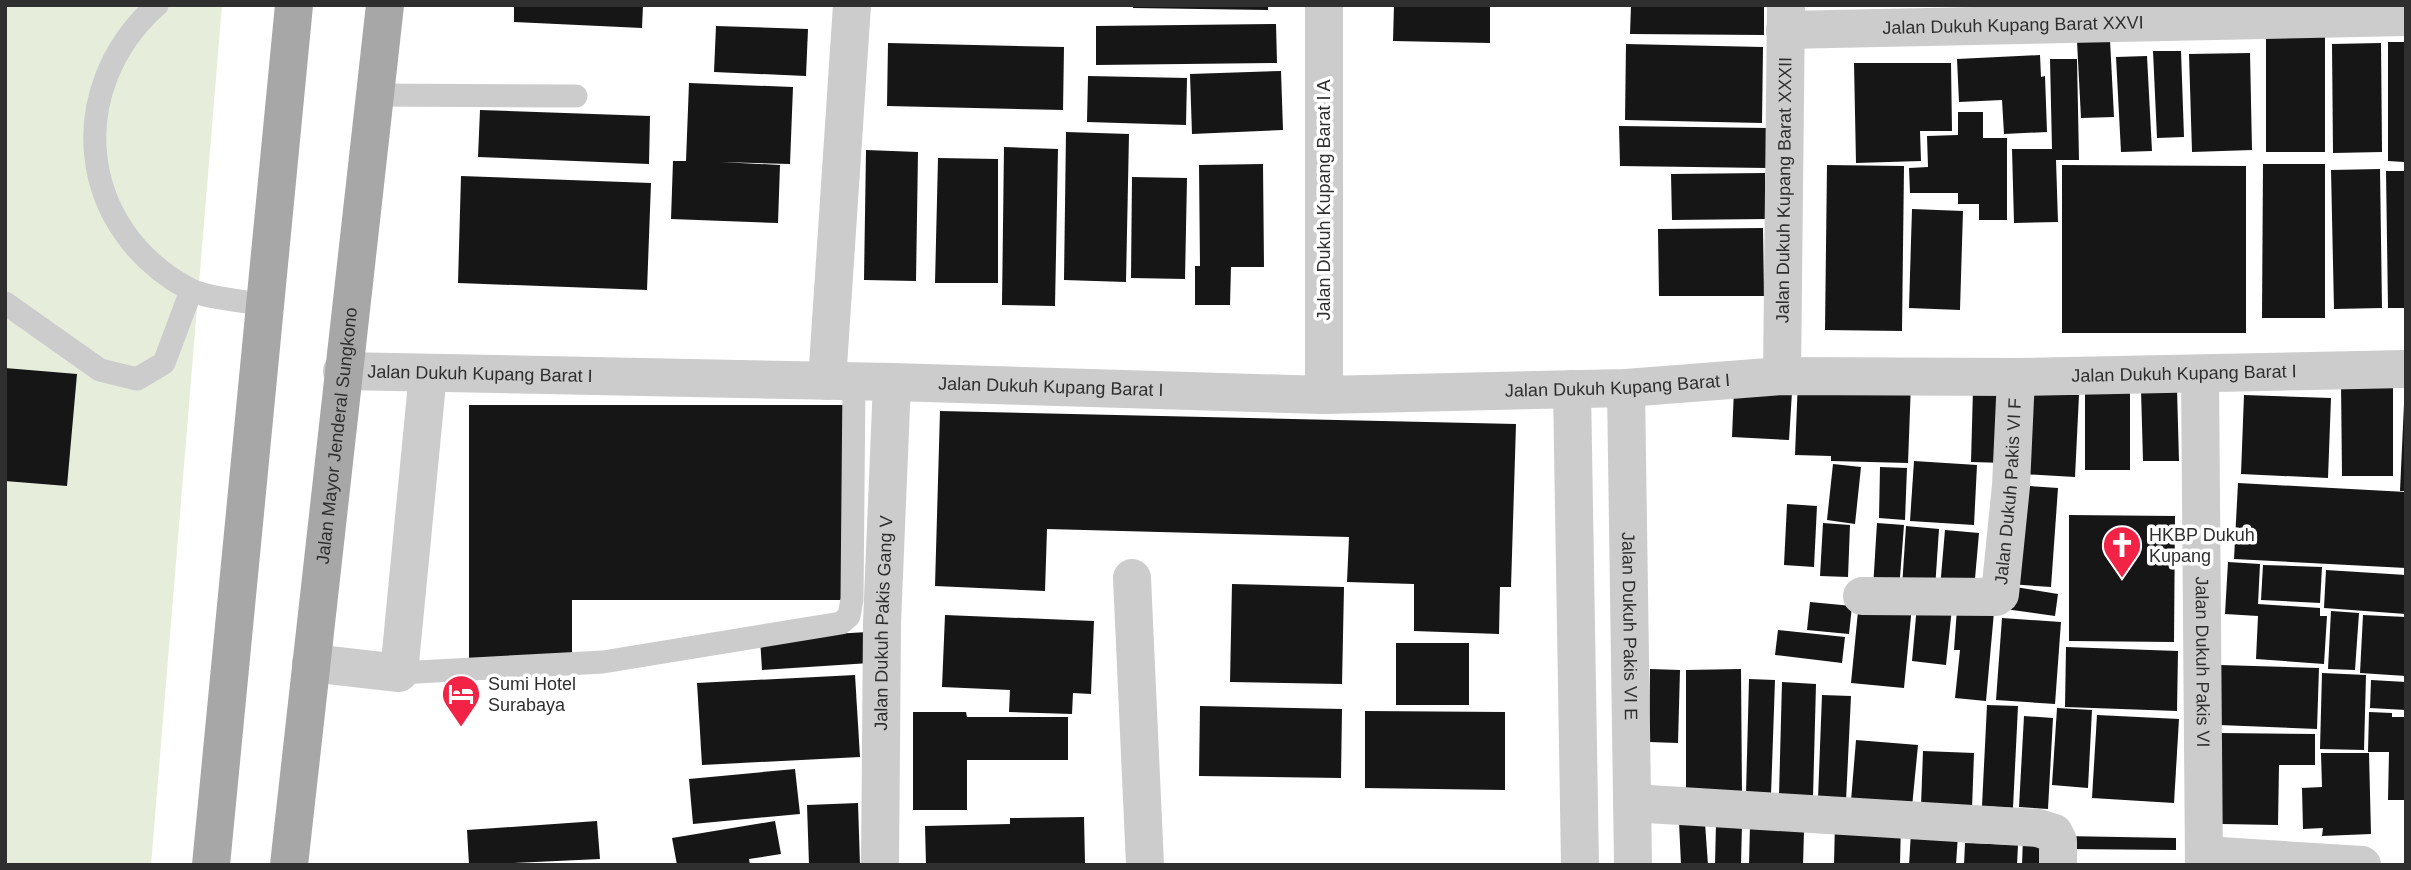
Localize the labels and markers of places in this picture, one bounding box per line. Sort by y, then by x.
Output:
church icon: HKBP Dukuh Kupang [2101,524,2143,579]
place label: HKBP Dukuh Kupang [2149,525,2255,566]
hotel icon: Sumi Hotel Surabaya [440,673,482,728]
place label: Sumi Hotel Surabaya [488,674,576,715]

